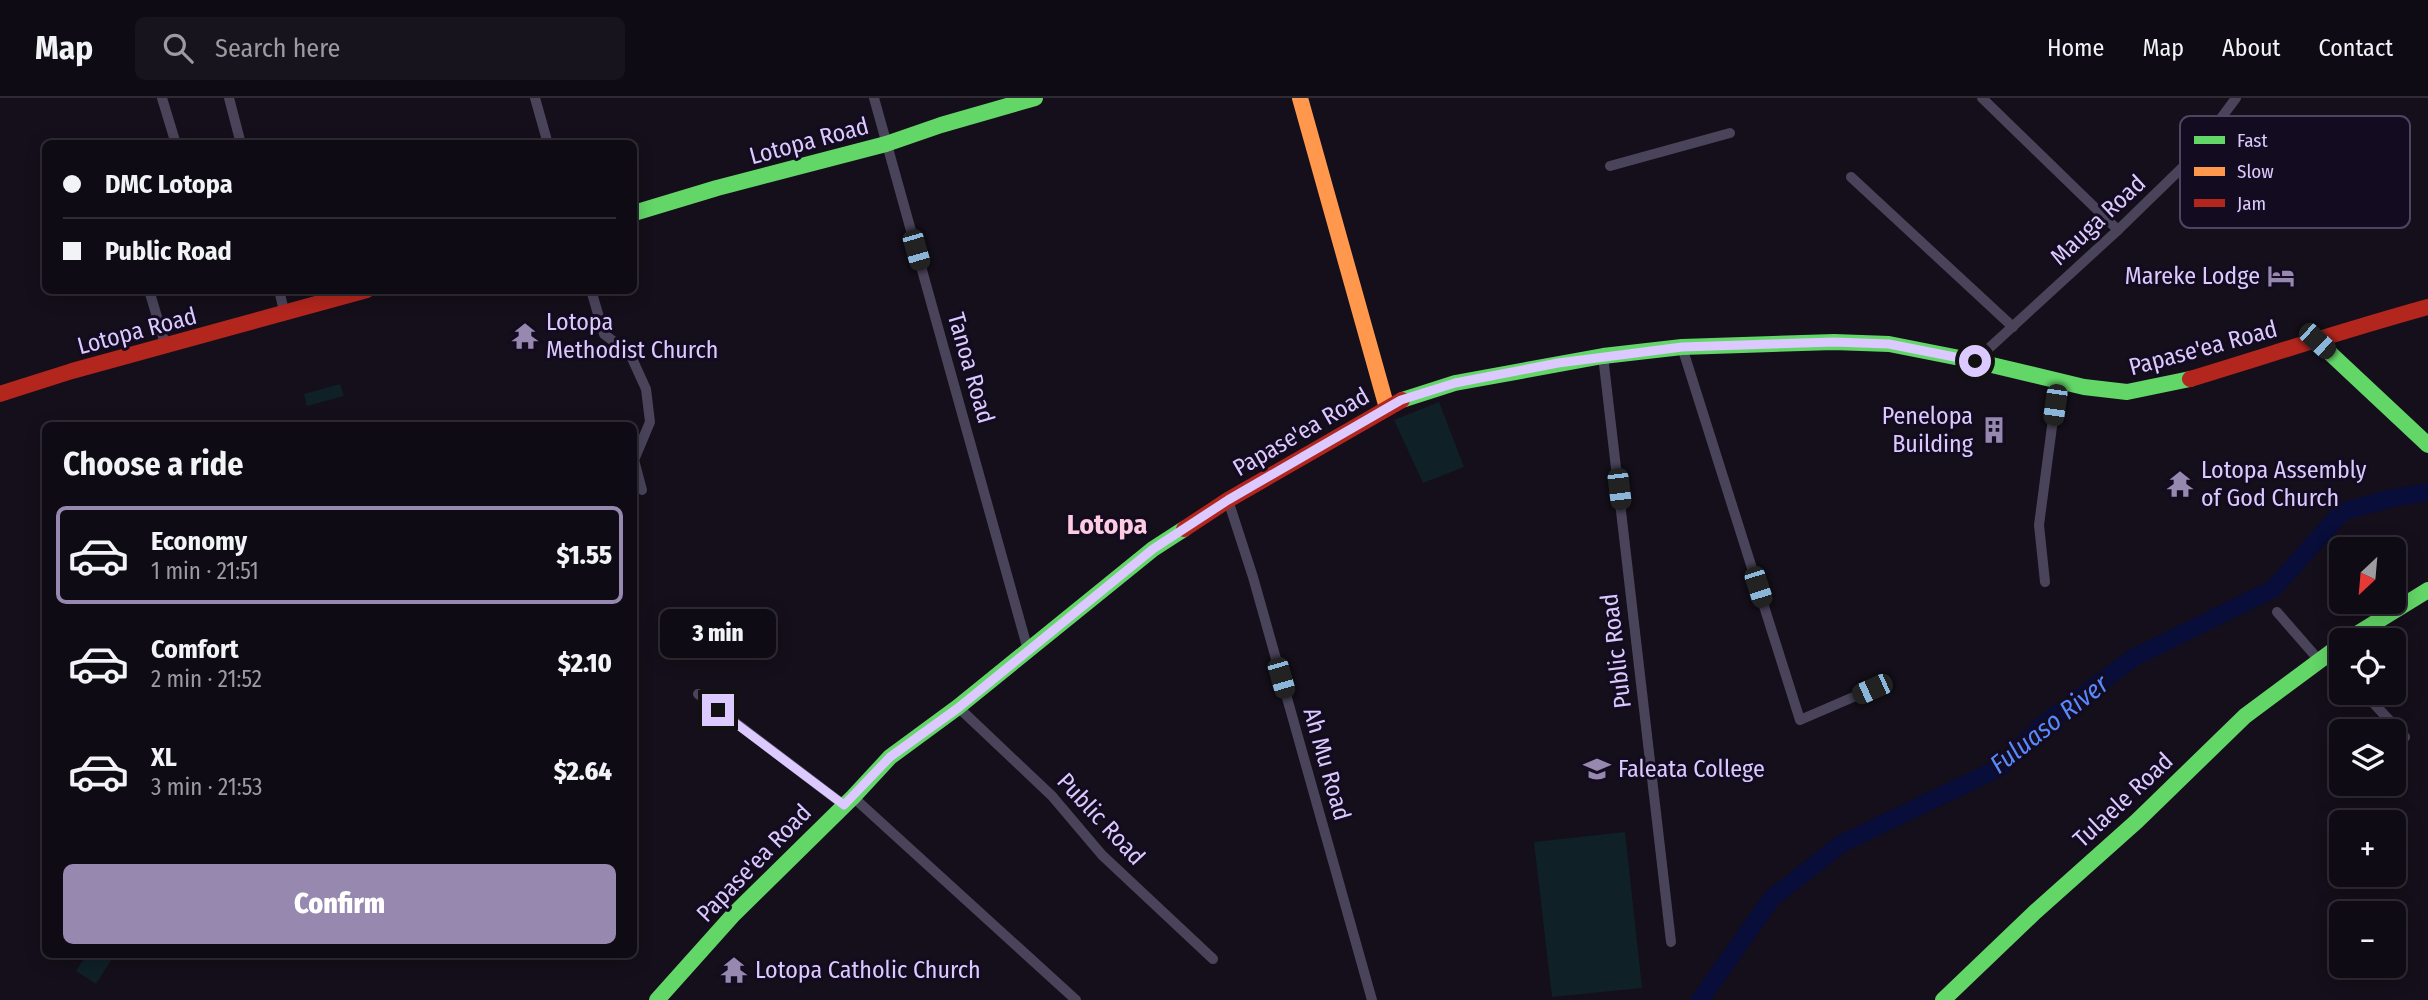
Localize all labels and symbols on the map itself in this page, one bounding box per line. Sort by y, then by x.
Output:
street label: Lotopa Road [746,112,872,170]
legend [2180,116,2410,228]
text: Fast [2237,129,2268,152]
text: Slow [2237,160,2274,183]
street label: Mauga Road [2045,169,2151,271]
text: Jam [2237,192,2266,215]
car [901,227,932,273]
hotel icon: Mareke Lodge [2266,261,2296,291]
place label: Mareke Lodge [2125,262,2260,290]
street label: Lotopa Road [74,302,200,360]
place label: Lotopa Methodist Church [546,308,718,364]
street label: Tanoa Road [942,309,1000,427]
street label: Papase'ea Road [2126,315,2280,381]
car [2295,319,2340,363]
temple icon: Lotopa Methodist Church [510,321,540,351]
route start [1959,345,1991,377]
street label: Papase'ea Road [1228,382,1374,482]
car [2042,383,2069,427]
place label: Penelopa Building [1882,402,1974,458]
building icon: Penelopa Building [1979,415,2009,445]
place label: Lotopa Assembly of God Church [2201,456,2367,512]
car [1607,467,1632,511]
temple icon: Lotopa Assembly of God Church [2165,469,2195,499]
district label: Lotopa [1067,508,1147,541]
north arrow [2329,537,2406,614]
car [1742,564,1775,610]
street label: Public Road [1595,592,1637,710]
callout: 3 min [660,608,776,658]
car [1266,655,1297,701]
water label: Fuluaso River [1984,668,2115,780]
car [1849,671,1896,707]
route end [702,694,734,726]
street label: Ah Mu Road [1298,704,1356,824]
street label: Tulaele Road [2067,747,2179,853]
school or university icon: Faleata College [1582,754,1612,784]
place label: Faleata College [1618,755,1765,783]
street label: Public Road [1051,767,1151,871]
street label: Papase'ea Road [691,798,817,928]
temple icon: Lotopa Catholic Church [719,955,749,985]
place label: Lotopa Catholic Church [755,956,981,984]

